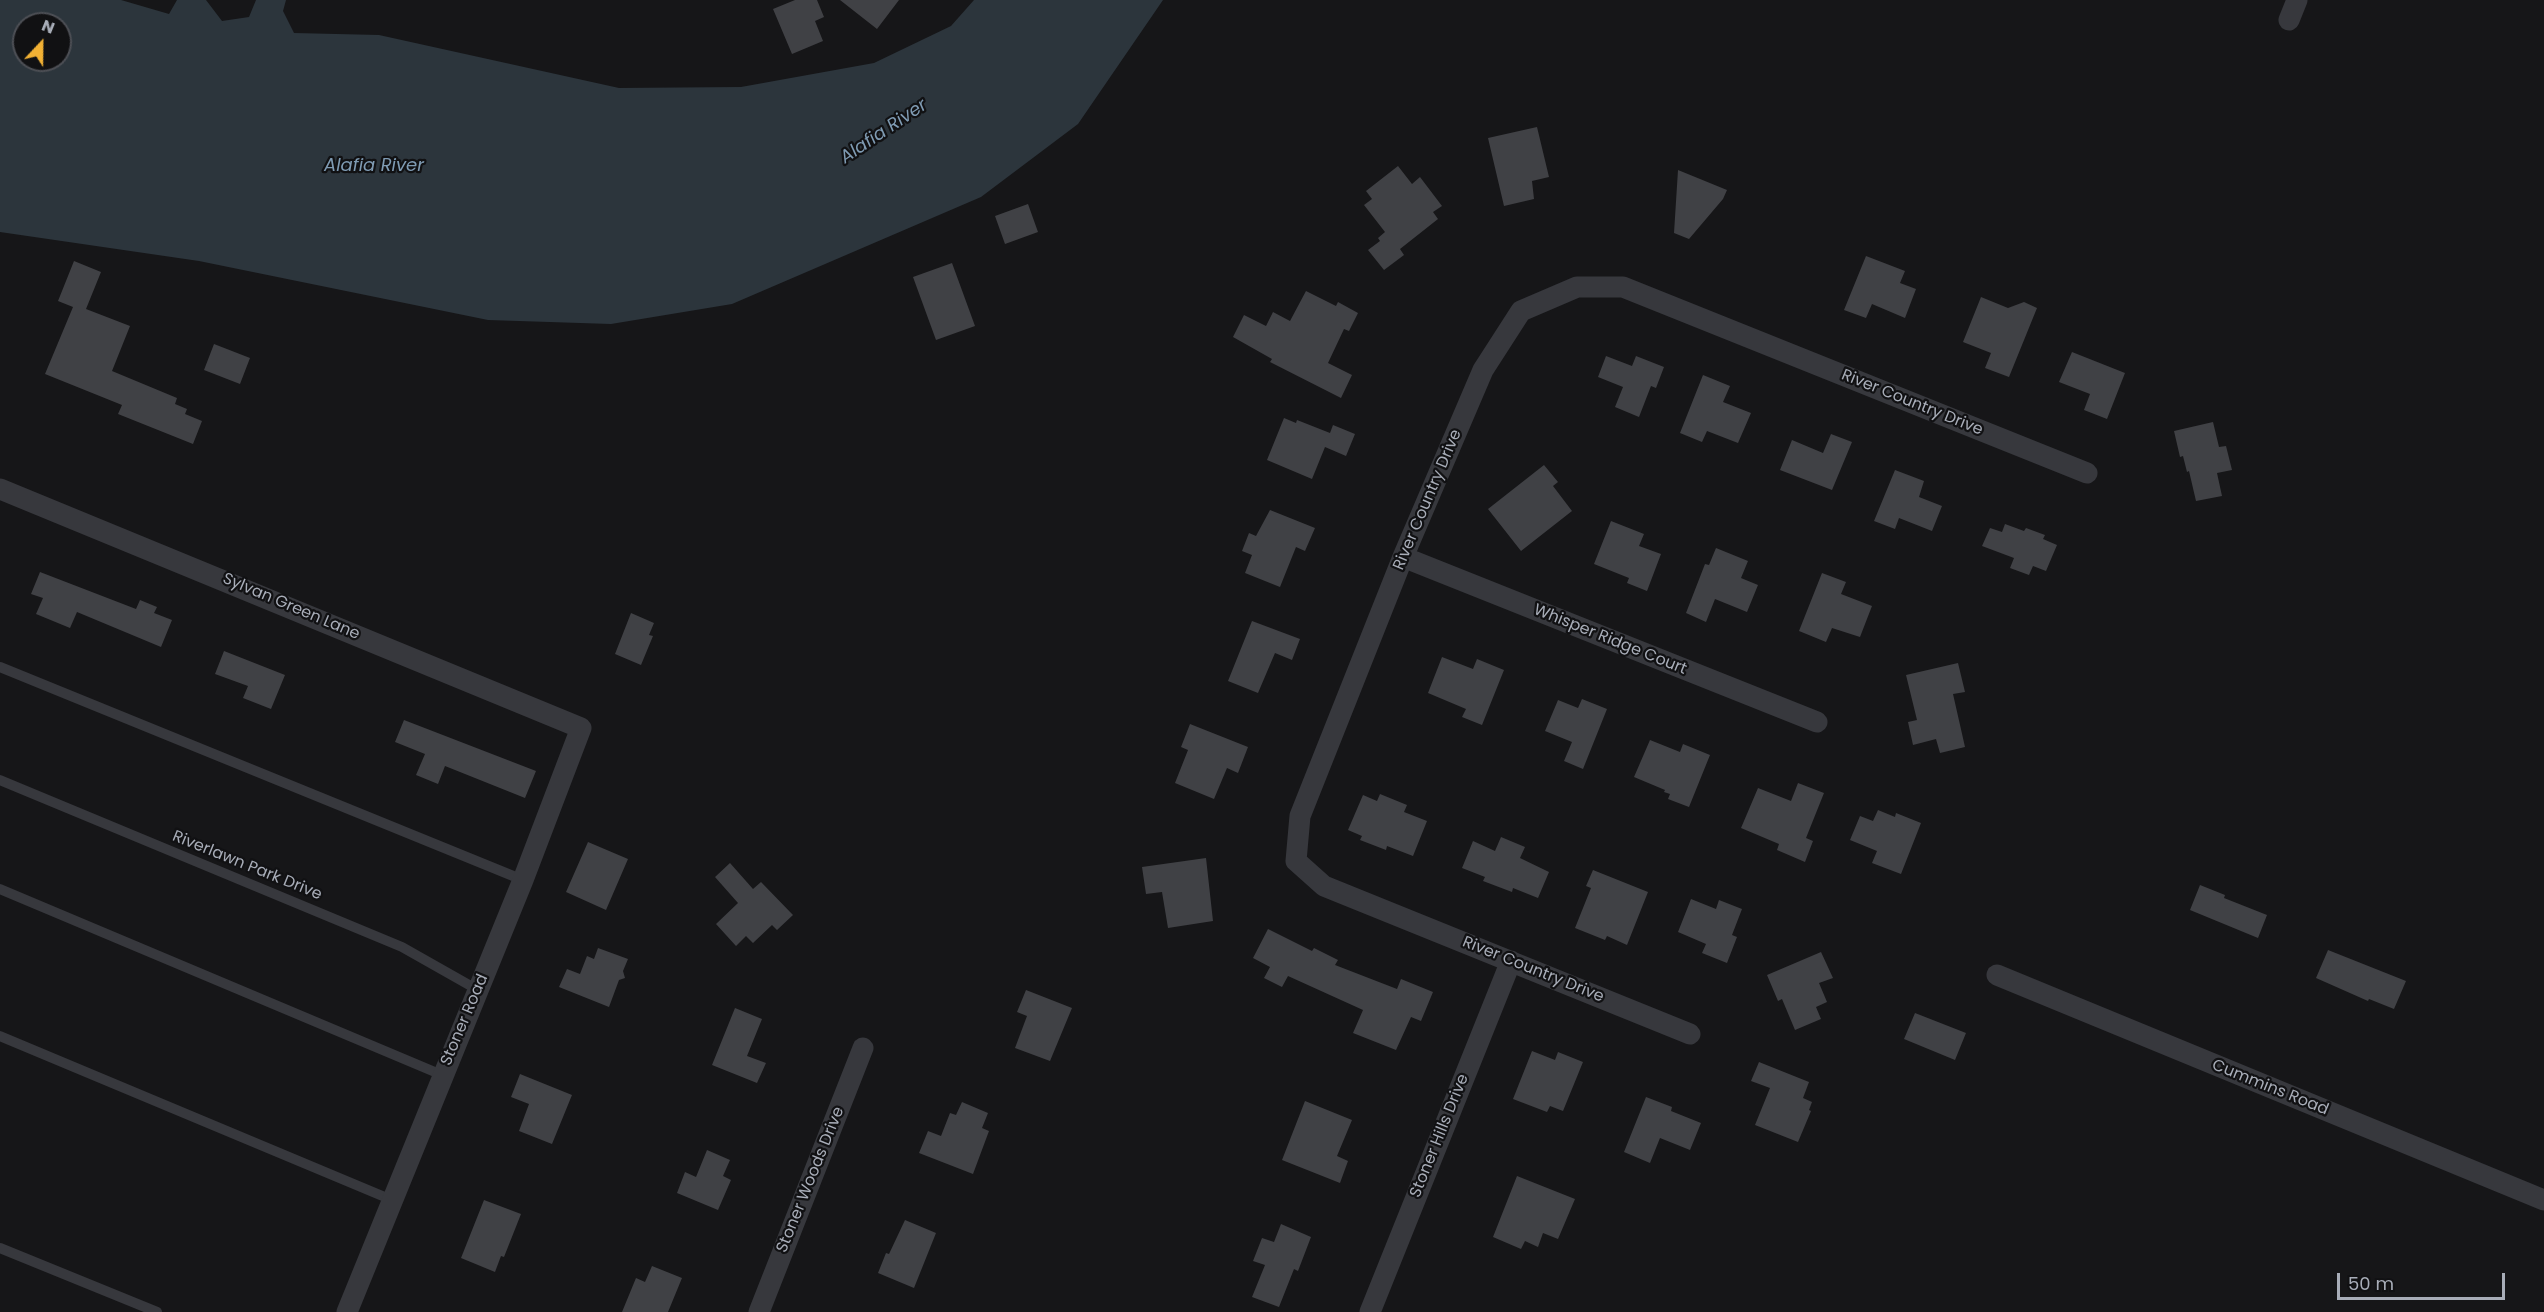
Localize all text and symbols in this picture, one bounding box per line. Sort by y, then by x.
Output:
north arrow [12,12,72,72]
text: N [38,14,58,40]
water label: Alafia River [837,95,931,169]
water label: Alafia River [324,155,424,177]
street label: River Country Drive [1838,366,1986,440]
street label: River Country Drive [1390,427,1466,573]
street label: Sylvan Green Lane [219,569,363,645]
street label: Whisper Ridge Court [1531,601,1689,679]
street label: Riverlawn Park Drive [169,827,325,905]
street label: River Country Drive [1459,933,1607,1007]
street label: Stoner Road [437,971,493,1069]
street label: Cummins Road [2209,1056,2331,1120]
street label: Stoner Hills Drive [1406,1071,1474,1201]
street label: Stoner Woods Drive [773,1104,849,1256]
scale bar [2340,1261,2508,1299]
text: 50 m [2348,1271,2394,1296]

